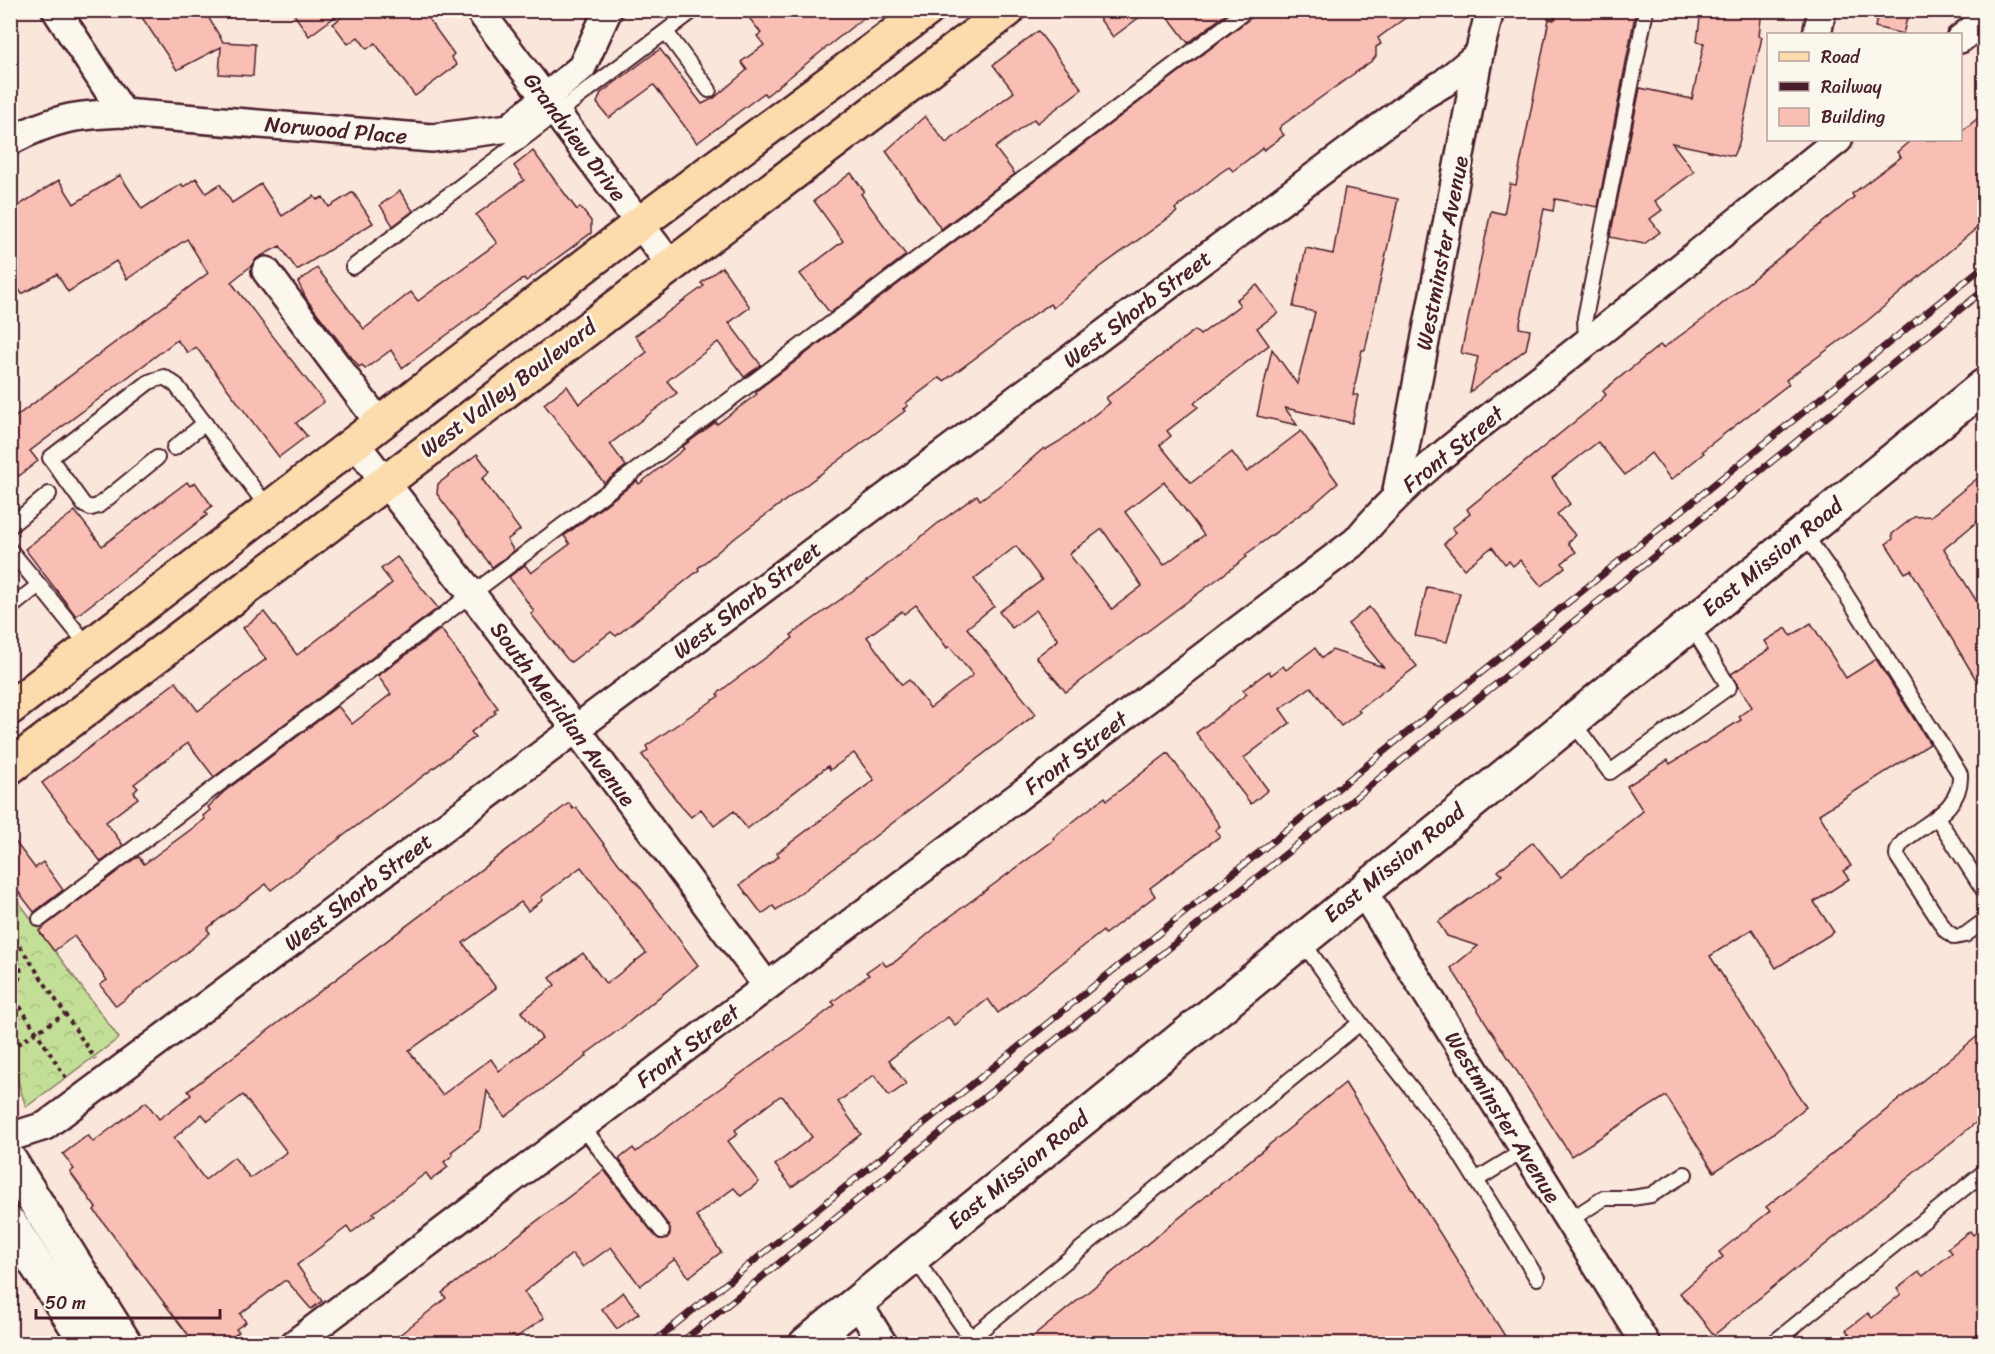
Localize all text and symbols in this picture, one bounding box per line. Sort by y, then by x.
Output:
legend [1767,33,1962,141]
text: Road [1821,41,1861,73]
street label: Grandview Drive [513,63,637,211]
text: Railway [1821,71,1883,103]
text: Building [1821,101,1885,133]
street label: Norwood Place [263,104,409,156]
street label: Westminster Avenue [1404,152,1480,354]
street label: West Shorb Street [1054,239,1220,378]
street label: West Valley Boulevard [411,307,606,468]
street label: Front Street [1393,395,1514,503]
street label: East Mission Road [1692,486,1853,627]
street label: West Shorb Street [664,530,830,669]
street label: South Meridian Avenue [480,613,646,816]
street label: Front Street [1015,700,1138,805]
street label: East Mission Road [1314,792,1475,933]
street label: West Shorb Street [275,822,441,961]
street label: Front Street [627,993,750,1098]
street label: Westminster Avenue [1434,1023,1572,1211]
street label: East Mission Road [938,1099,1099,1240]
scale bar [36,1282,220,1320]
text: 50 m [45,1287,86,1319]

